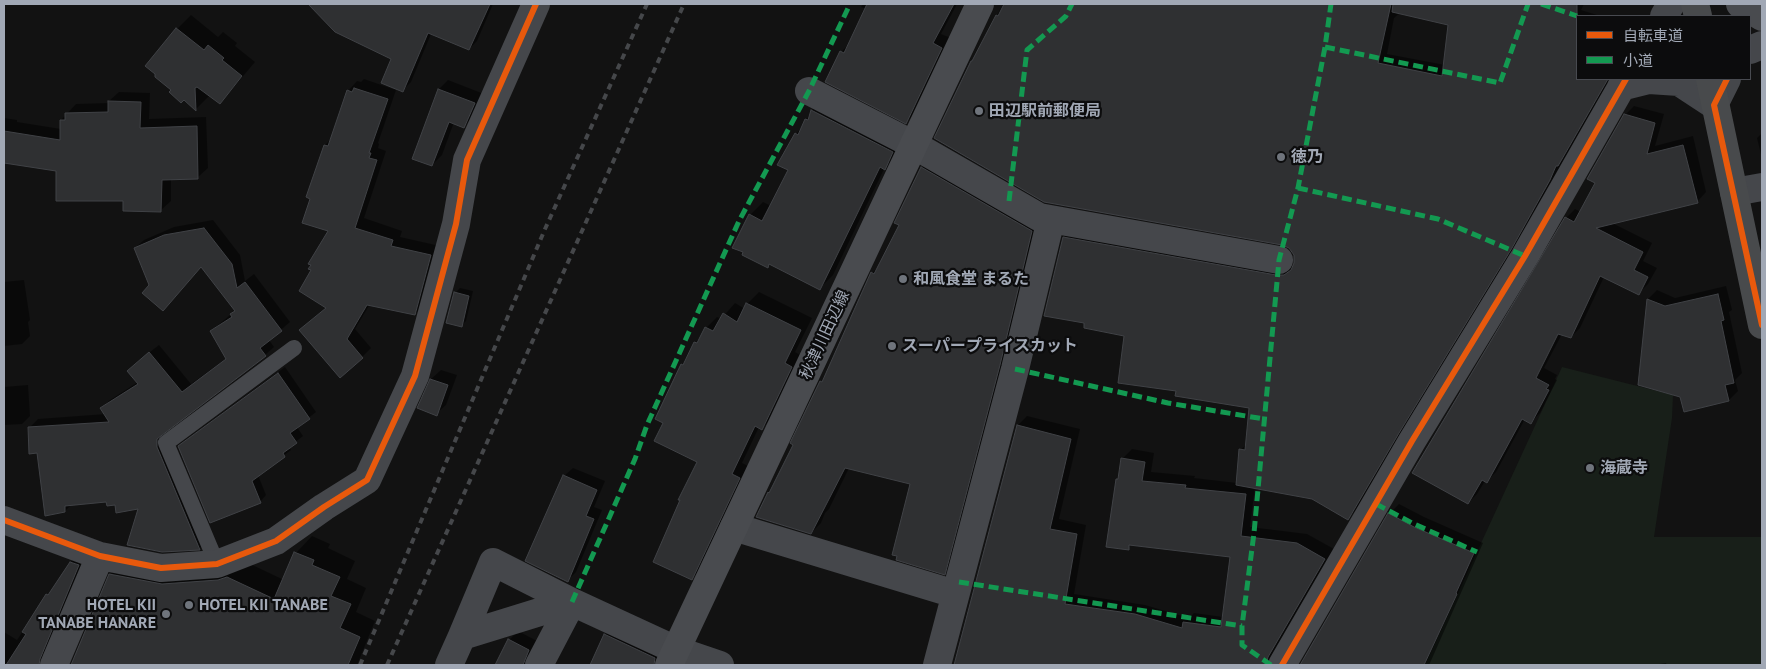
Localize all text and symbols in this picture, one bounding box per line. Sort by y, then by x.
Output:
legend [1576,15,1751,80]
text: 自転車道 [1623,26,1683,45]
text: 小道 [1623,51,1653,70]
place label: 田辺駅前郵便局 [989,101,1101,121]
marker: 田辺駅前郵便局 [973,105,985,117]
place label: 徳乃 [1291,147,1323,167]
marker: 徳乃 [1275,151,1287,163]
place label: 和風食堂 まるた [913,269,1029,289]
marker: 和風食堂 まるた [897,273,909,285]
street label: 秋津川田辺線 [796,287,854,383]
place label: スーパープライスカット [902,336,1078,356]
marker: スーパープライスカット [886,340,898,352]
place label: 海蔵寺 [1600,458,1648,478]
marker: 海蔵寺 [1584,462,1596,474]
place label: HOTEL KII TANABE HANARE [38,595,156,633]
place label: HOTEL KII TANABE [199,595,328,615]
marker: HOTEL KII TANABE [183,599,195,611]
marker: HOTEL KII TANABE HANARE [160,608,172,620]

